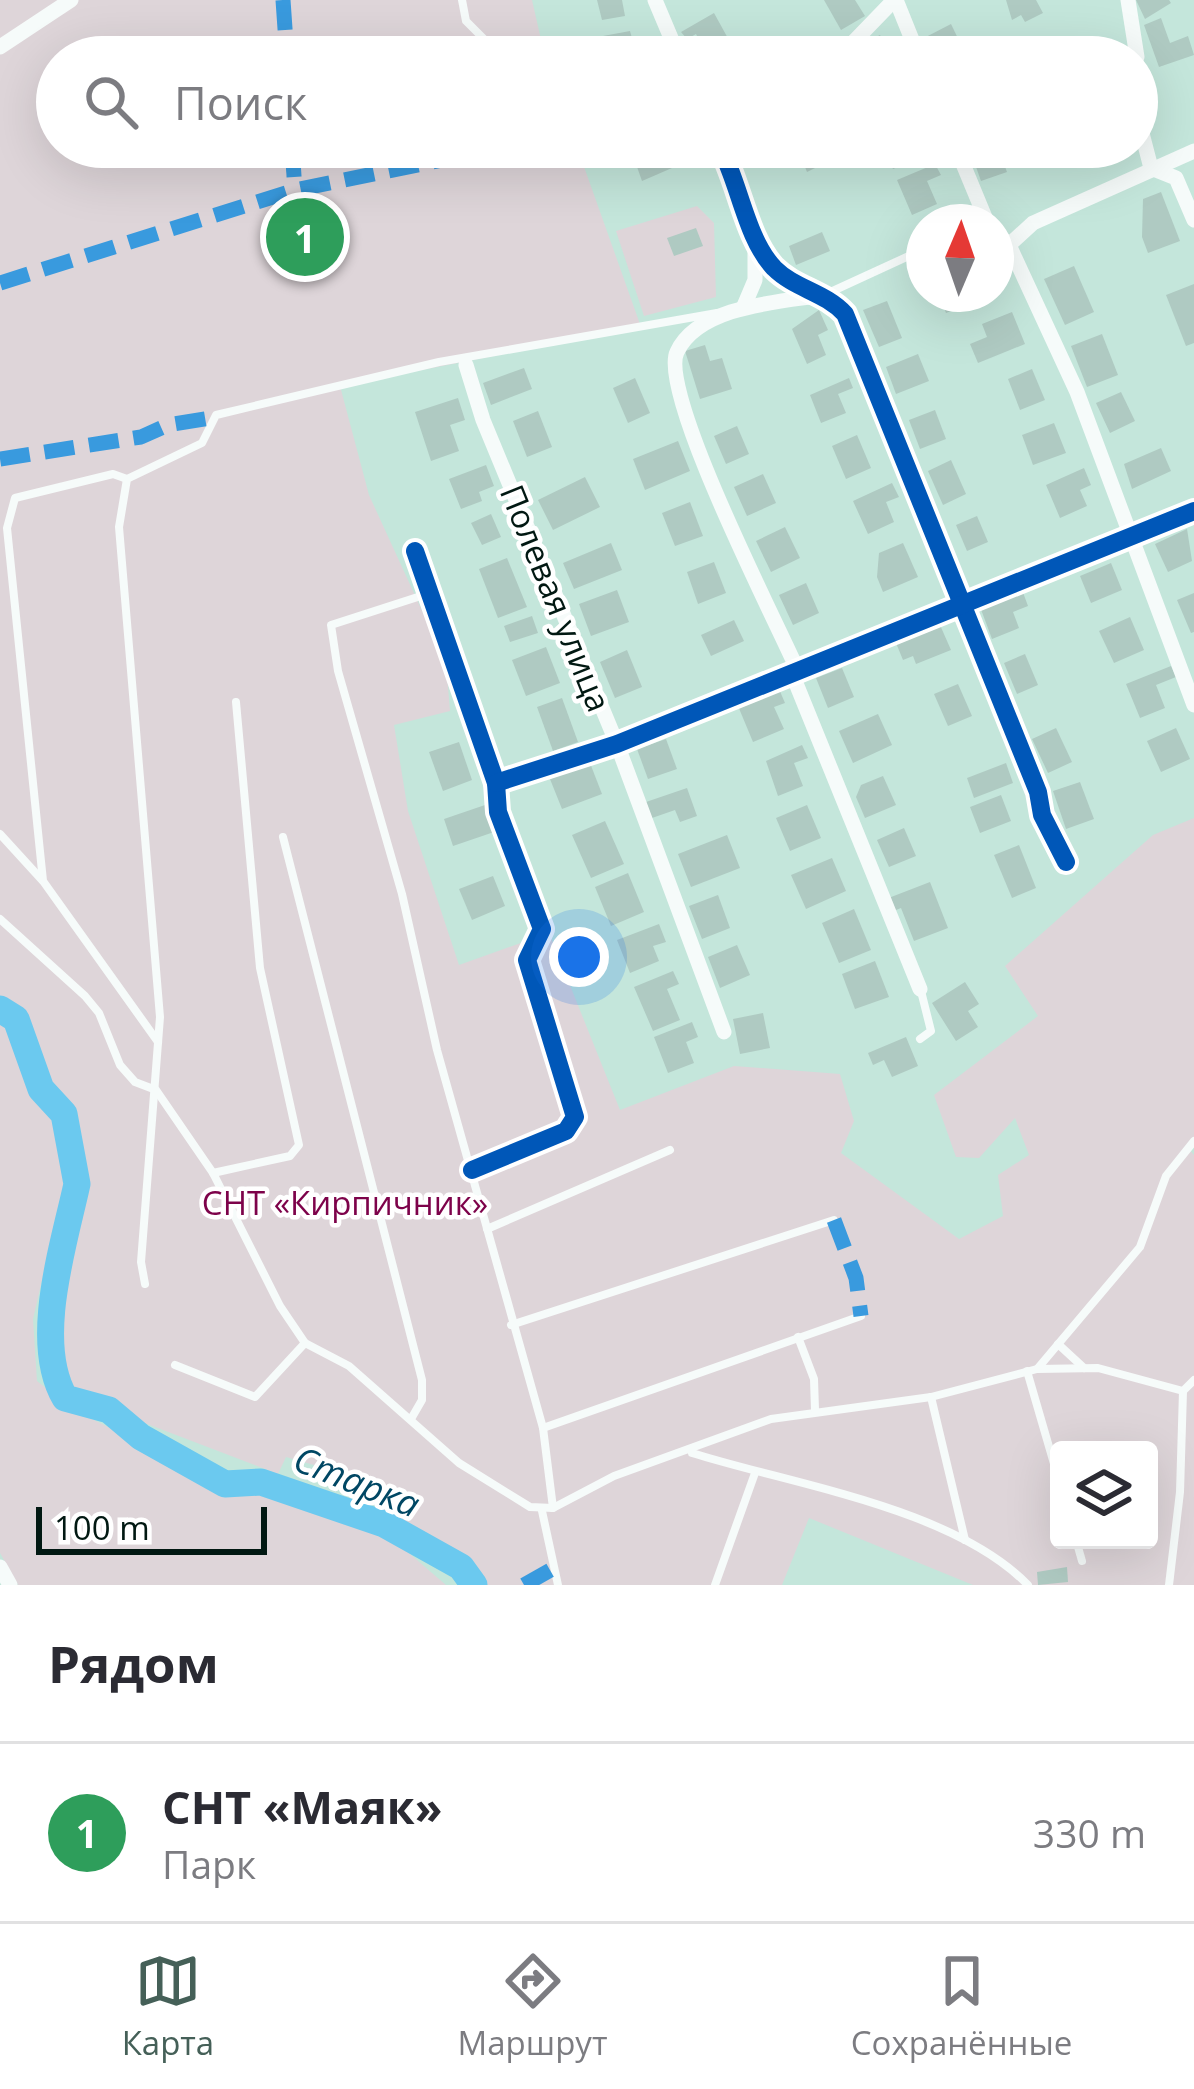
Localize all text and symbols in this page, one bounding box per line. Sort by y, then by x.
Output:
search box [36,36,1158,168]
icon: search [78,69,144,135]
text: Поиск [174,72,307,133]
pin: 1 [266,192,344,282]
north arrow [906,204,1014,312]
street label: Полевая улица [490,478,622,718]
your location [549,927,609,987]
park label: СНТ «Кирпичник» [202,1180,488,1225]
water label: Старка [287,1434,427,1528]
map controls [1050,1441,1158,1549]
button: layers [1050,1441,1158,1549]
scale bar [36,1501,267,1554]
text: 100 m [54,1505,150,1550]
text: Рядом [48,1628,219,1698]
text: СНТ «Маяк» [162,1776,442,1837]
text: 1 [76,1806,98,1859]
text: 330 m [1033,1806,1146,1859]
text: Парк [162,1837,256,1890]
tab: Карта [122,1948,214,2065]
tab: Маршрут [458,1948,607,2065]
tab: Сохранённые [851,1948,1072,2065]

